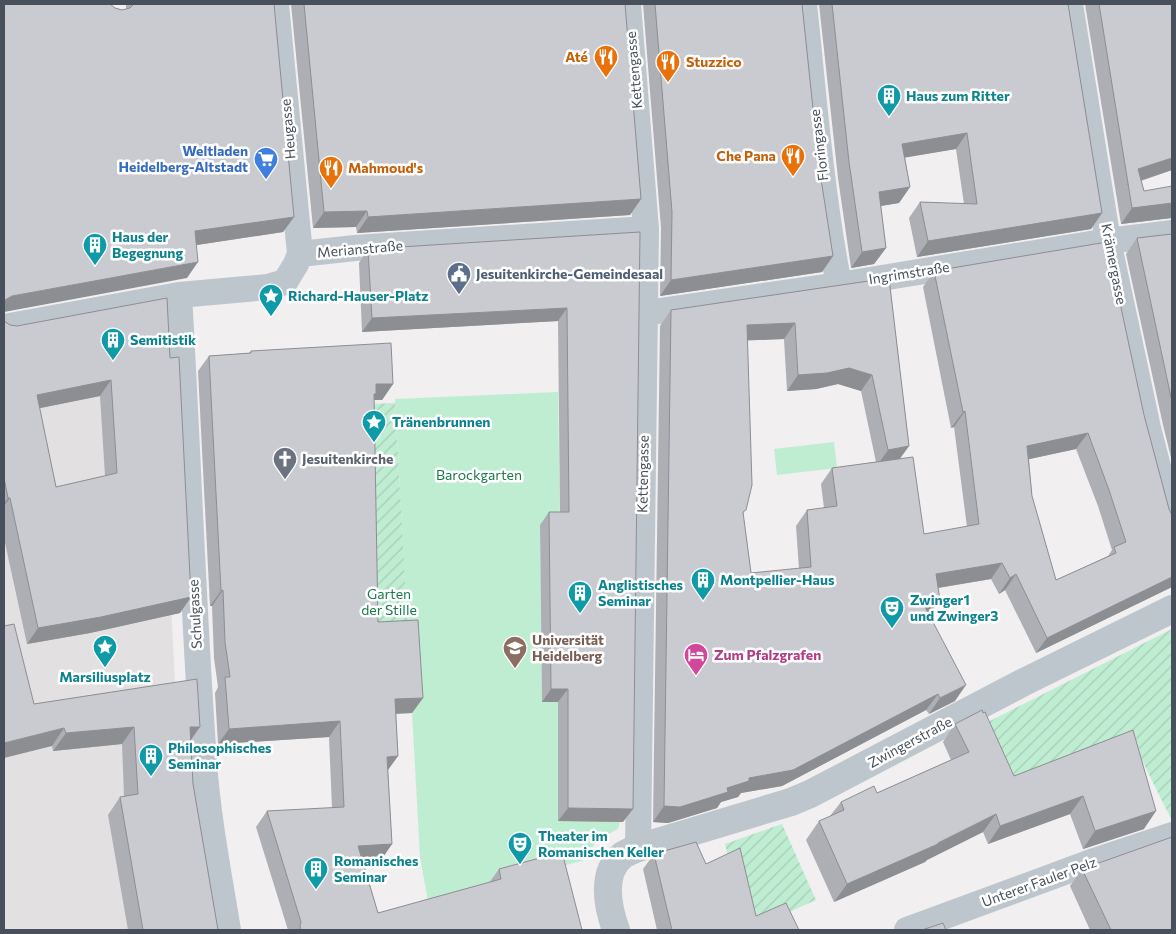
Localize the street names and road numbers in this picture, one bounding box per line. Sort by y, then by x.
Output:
street label: Kettengasse [622,31,645,110]
street label: Heugasse [276,98,299,160]
street label: Floringasse [806,108,831,182]
street label: Krämergasse [1098,222,1131,306]
street label: Merianstraße [316,236,404,261]
street label: Ingrimstraße [867,258,951,287]
street label: Kettengasse [633,435,652,513]
street label: Schulgasse [184,579,205,649]
street label: Zwingerstraße [865,712,955,771]
street label: Unterer Fauler Pelz [979,853,1099,910]

